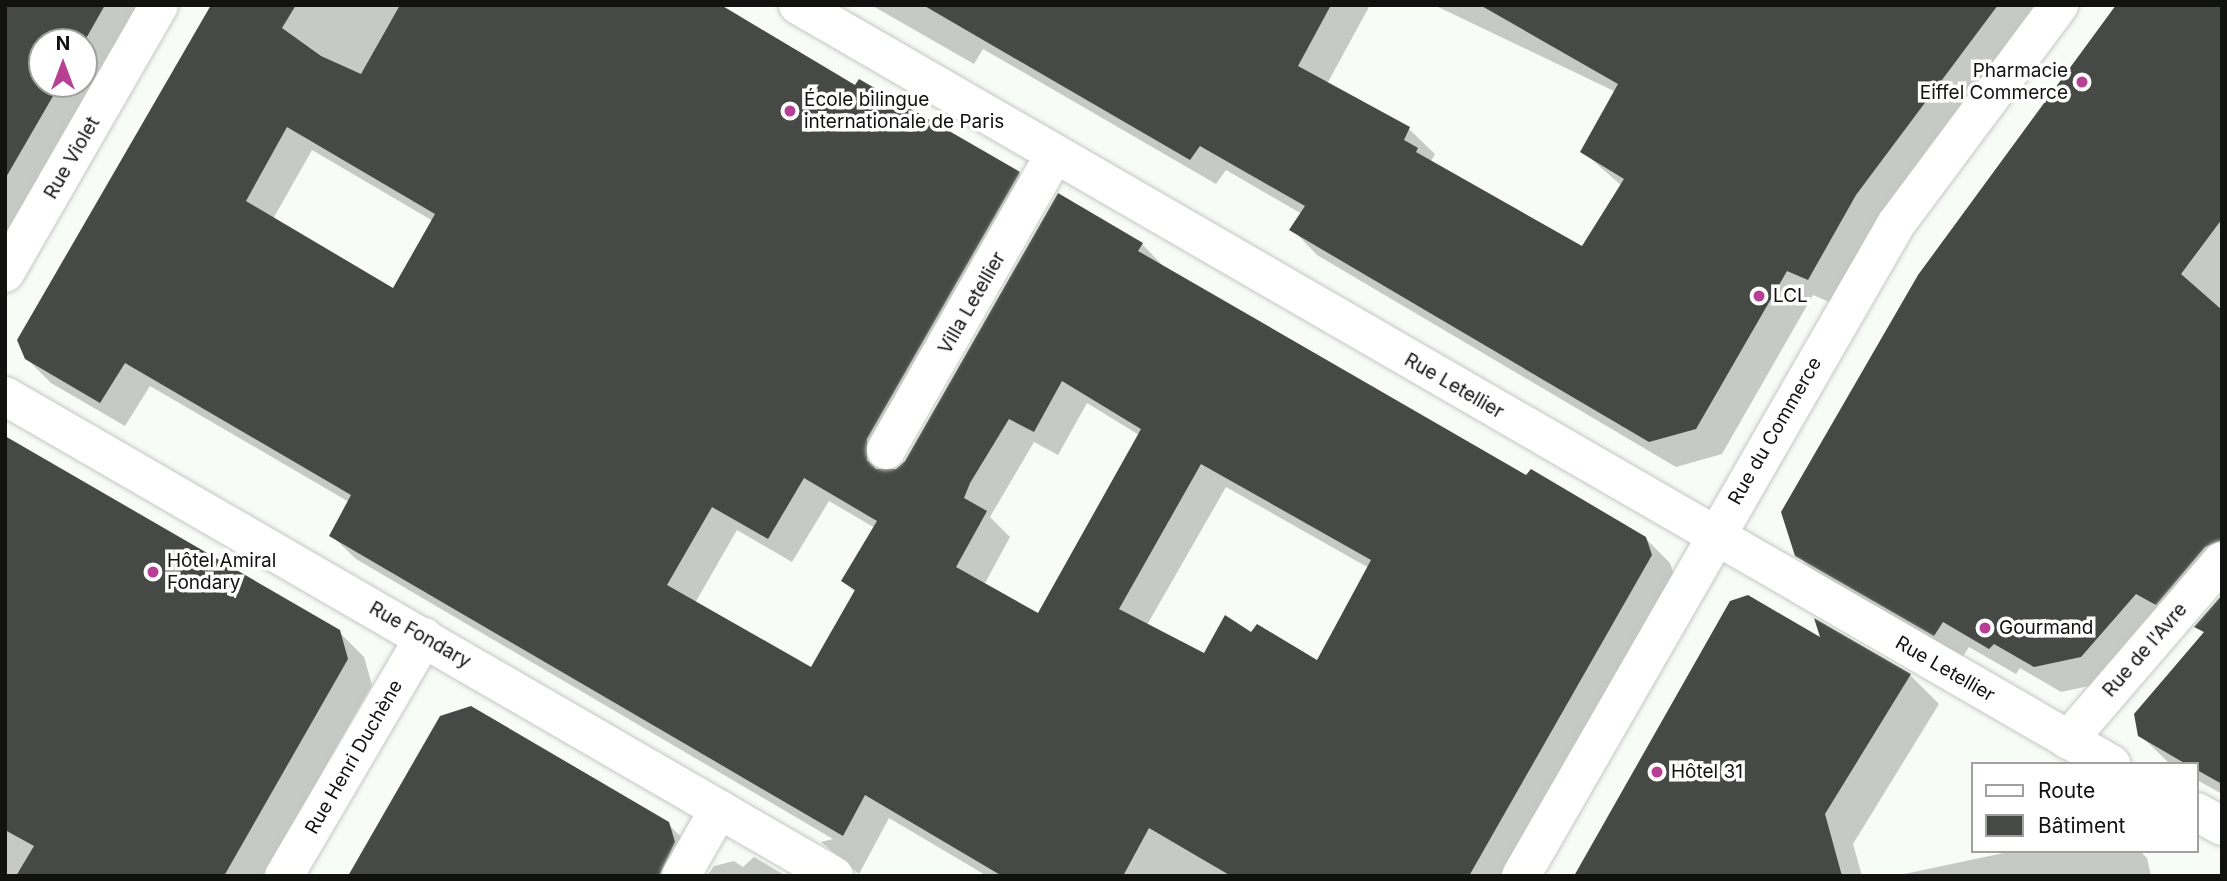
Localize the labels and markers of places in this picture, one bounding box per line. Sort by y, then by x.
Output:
place label: Pharmacie Eiffel Commerce [1920,60,2068,104]
marker: Pharmacie Eiffel Commerce [2074,74,2090,90]
place label: École bilingue internationale de Paris [804,89,1004,133]
marker: École bilingue internationale de Paris [782,103,798,119]
place label: LCL [1773,285,1808,307]
marker: LCL [1751,288,1767,304]
place label: Hôtel Amiral Fondary [167,550,276,594]
marker: Hôtel Amiral Fondary [145,564,161,580]
place label: Gourmand [1999,617,2093,639]
marker: Gourmand [1977,620,1993,636]
place label: Hôtel 31 [1671,761,1743,783]
marker: Hôtel 31 [1649,764,1665,780]

